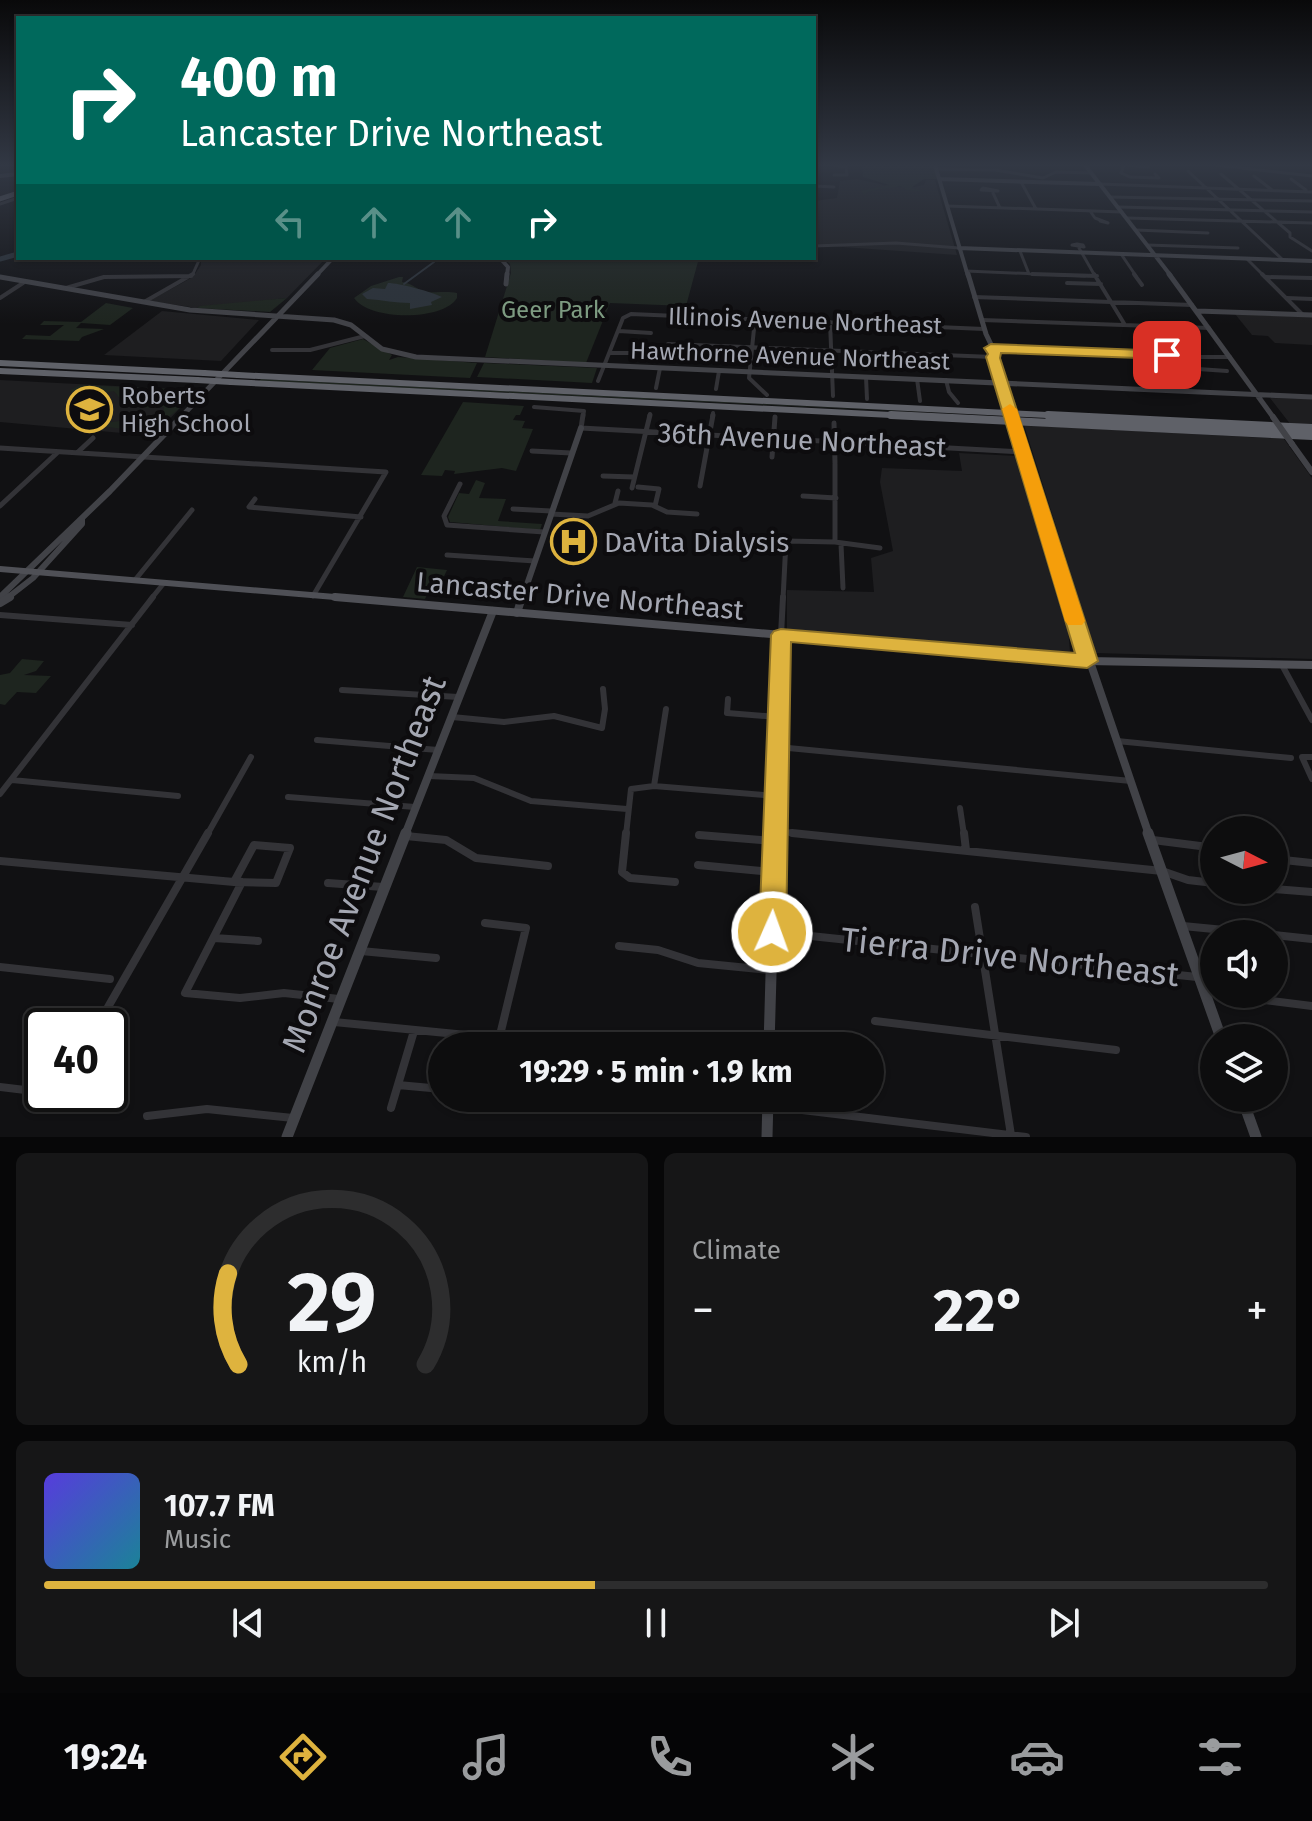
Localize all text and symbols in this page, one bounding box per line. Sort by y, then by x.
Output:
text: 400 m [180,44,338,111]
icon: right [48,48,152,152]
text: Lancaster Drive Northeast [180,112,603,156]
icon: left [268,200,312,244]
icon: ahead [352,200,396,244]
icon: ahead [436,200,480,244]
icon: right [520,200,564,244]
park label: Geer Park [501,296,606,324]
street label: Illinois Avenue Northeast [667,302,943,340]
pin [1133,321,1201,389]
icon: arrive [1145,333,1189,377]
street label: Hawthorne Avenue Northeast [630,336,951,376]
place label: Roberts High School [121,382,251,438]
school or university icon: Roberts High School [66,386,114,434]
street label: 36th Avenue Northeast [657,416,948,464]
hospital icon: DaVita Dialysis [549,518,597,566]
place label: DaVita Dialysis [604,526,789,559]
street label: Lancaster Drive Northeast [415,565,746,627]
street label: Monroe Avenue Northeast [273,669,455,1058]
north arrow [1200,816,1288,904]
map controls [1200,816,1288,1112]
position arrow [730,890,814,974]
street label: Tierra Drive Northeast [839,919,1182,995]
button: sound [1200,920,1288,1008]
speed limit sign: 40 [24,1008,128,1112]
button: layers [1200,1024,1288,1112]
text: 19:29 · 5 min · 1.9 km [519,1054,793,1090]
text: Climate [692,1235,781,1266]
text: 29 [288,1253,376,1353]
text: 22° [933,1275,1027,1347]
text: − [692,1284,714,1337]
text: + [1246,1284,1268,1337]
text: km/h [297,1345,367,1380]
text: 107.7 FM [164,1488,275,1524]
text: Music [164,1524,231,1555]
icon: previous [226,1601,270,1645]
icon: pause [634,1601,678,1645]
icon: next [1042,1601,1086,1645]
icon: directions [275,1729,331,1785]
icon: music [458,1729,514,1785]
icon: phone [642,1729,698,1785]
icon: climate [825,1729,881,1785]
icon: car [1009,1729,1065,1785]
icon: filters [1192,1729,1248,1785]
text: 19:24 [64,1735,147,1779]

